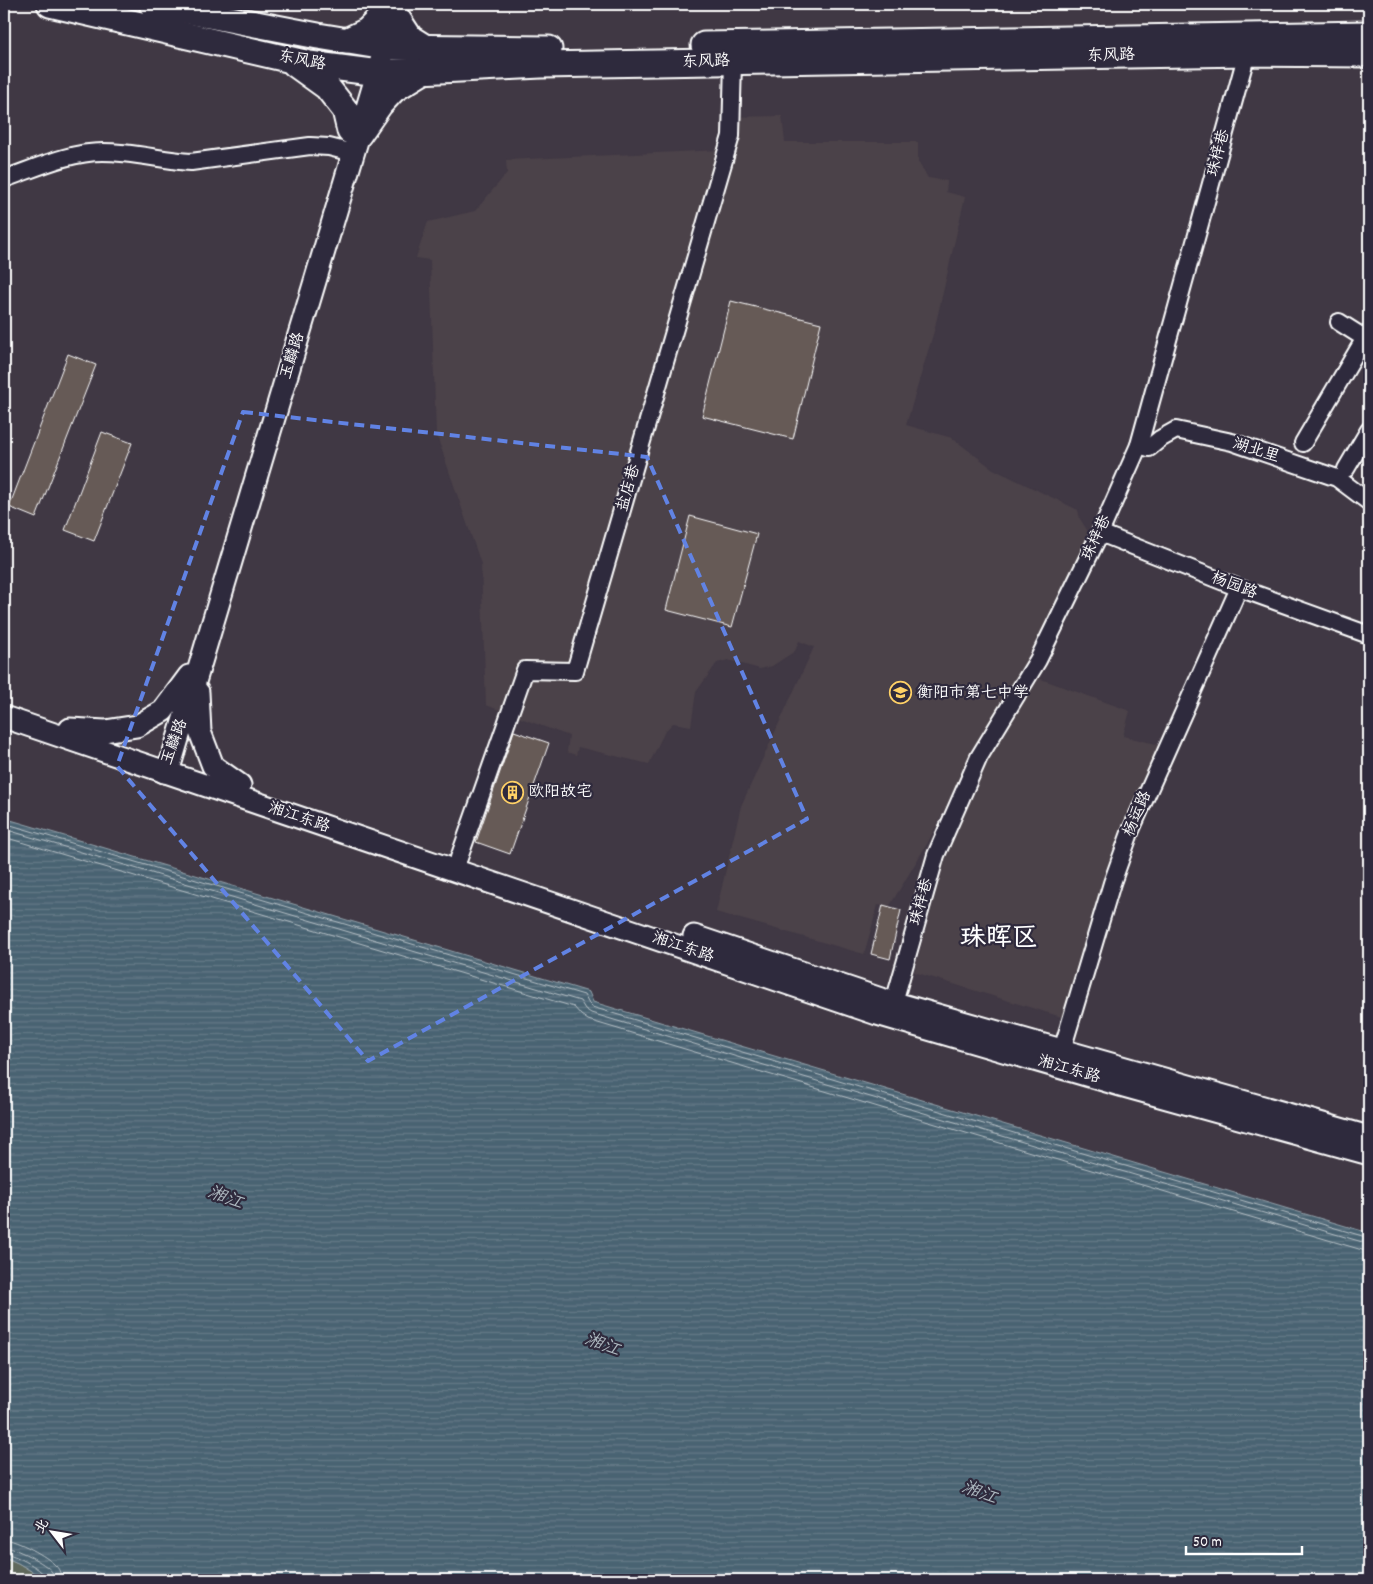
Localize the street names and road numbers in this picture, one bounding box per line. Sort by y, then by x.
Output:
street label: 东风路 [1087,44,1135,68]
street label: 东风路 [276,45,328,77]
street label: 东风路 [682,50,730,74]
street label: 珠梓巷 [1202,127,1236,179]
street label: 玉麟路 [275,330,311,382]
street label: 湖北里 [1230,433,1282,469]
street label: 盐店巷 [611,462,647,514]
street label: 珠梓巷 [1076,511,1118,565]
street label: 杨园路 [1207,567,1261,605]
street label: 玉麟路 [156,716,194,768]
street label: 杨运路 [1118,787,1158,841]
street label: 湘江东路 [265,797,333,839]
street label: 珠梓巷 [904,876,940,928]
street label: 湘江东路 [649,927,717,969]
street label: 湘江东路 [1035,1050,1103,1090]

